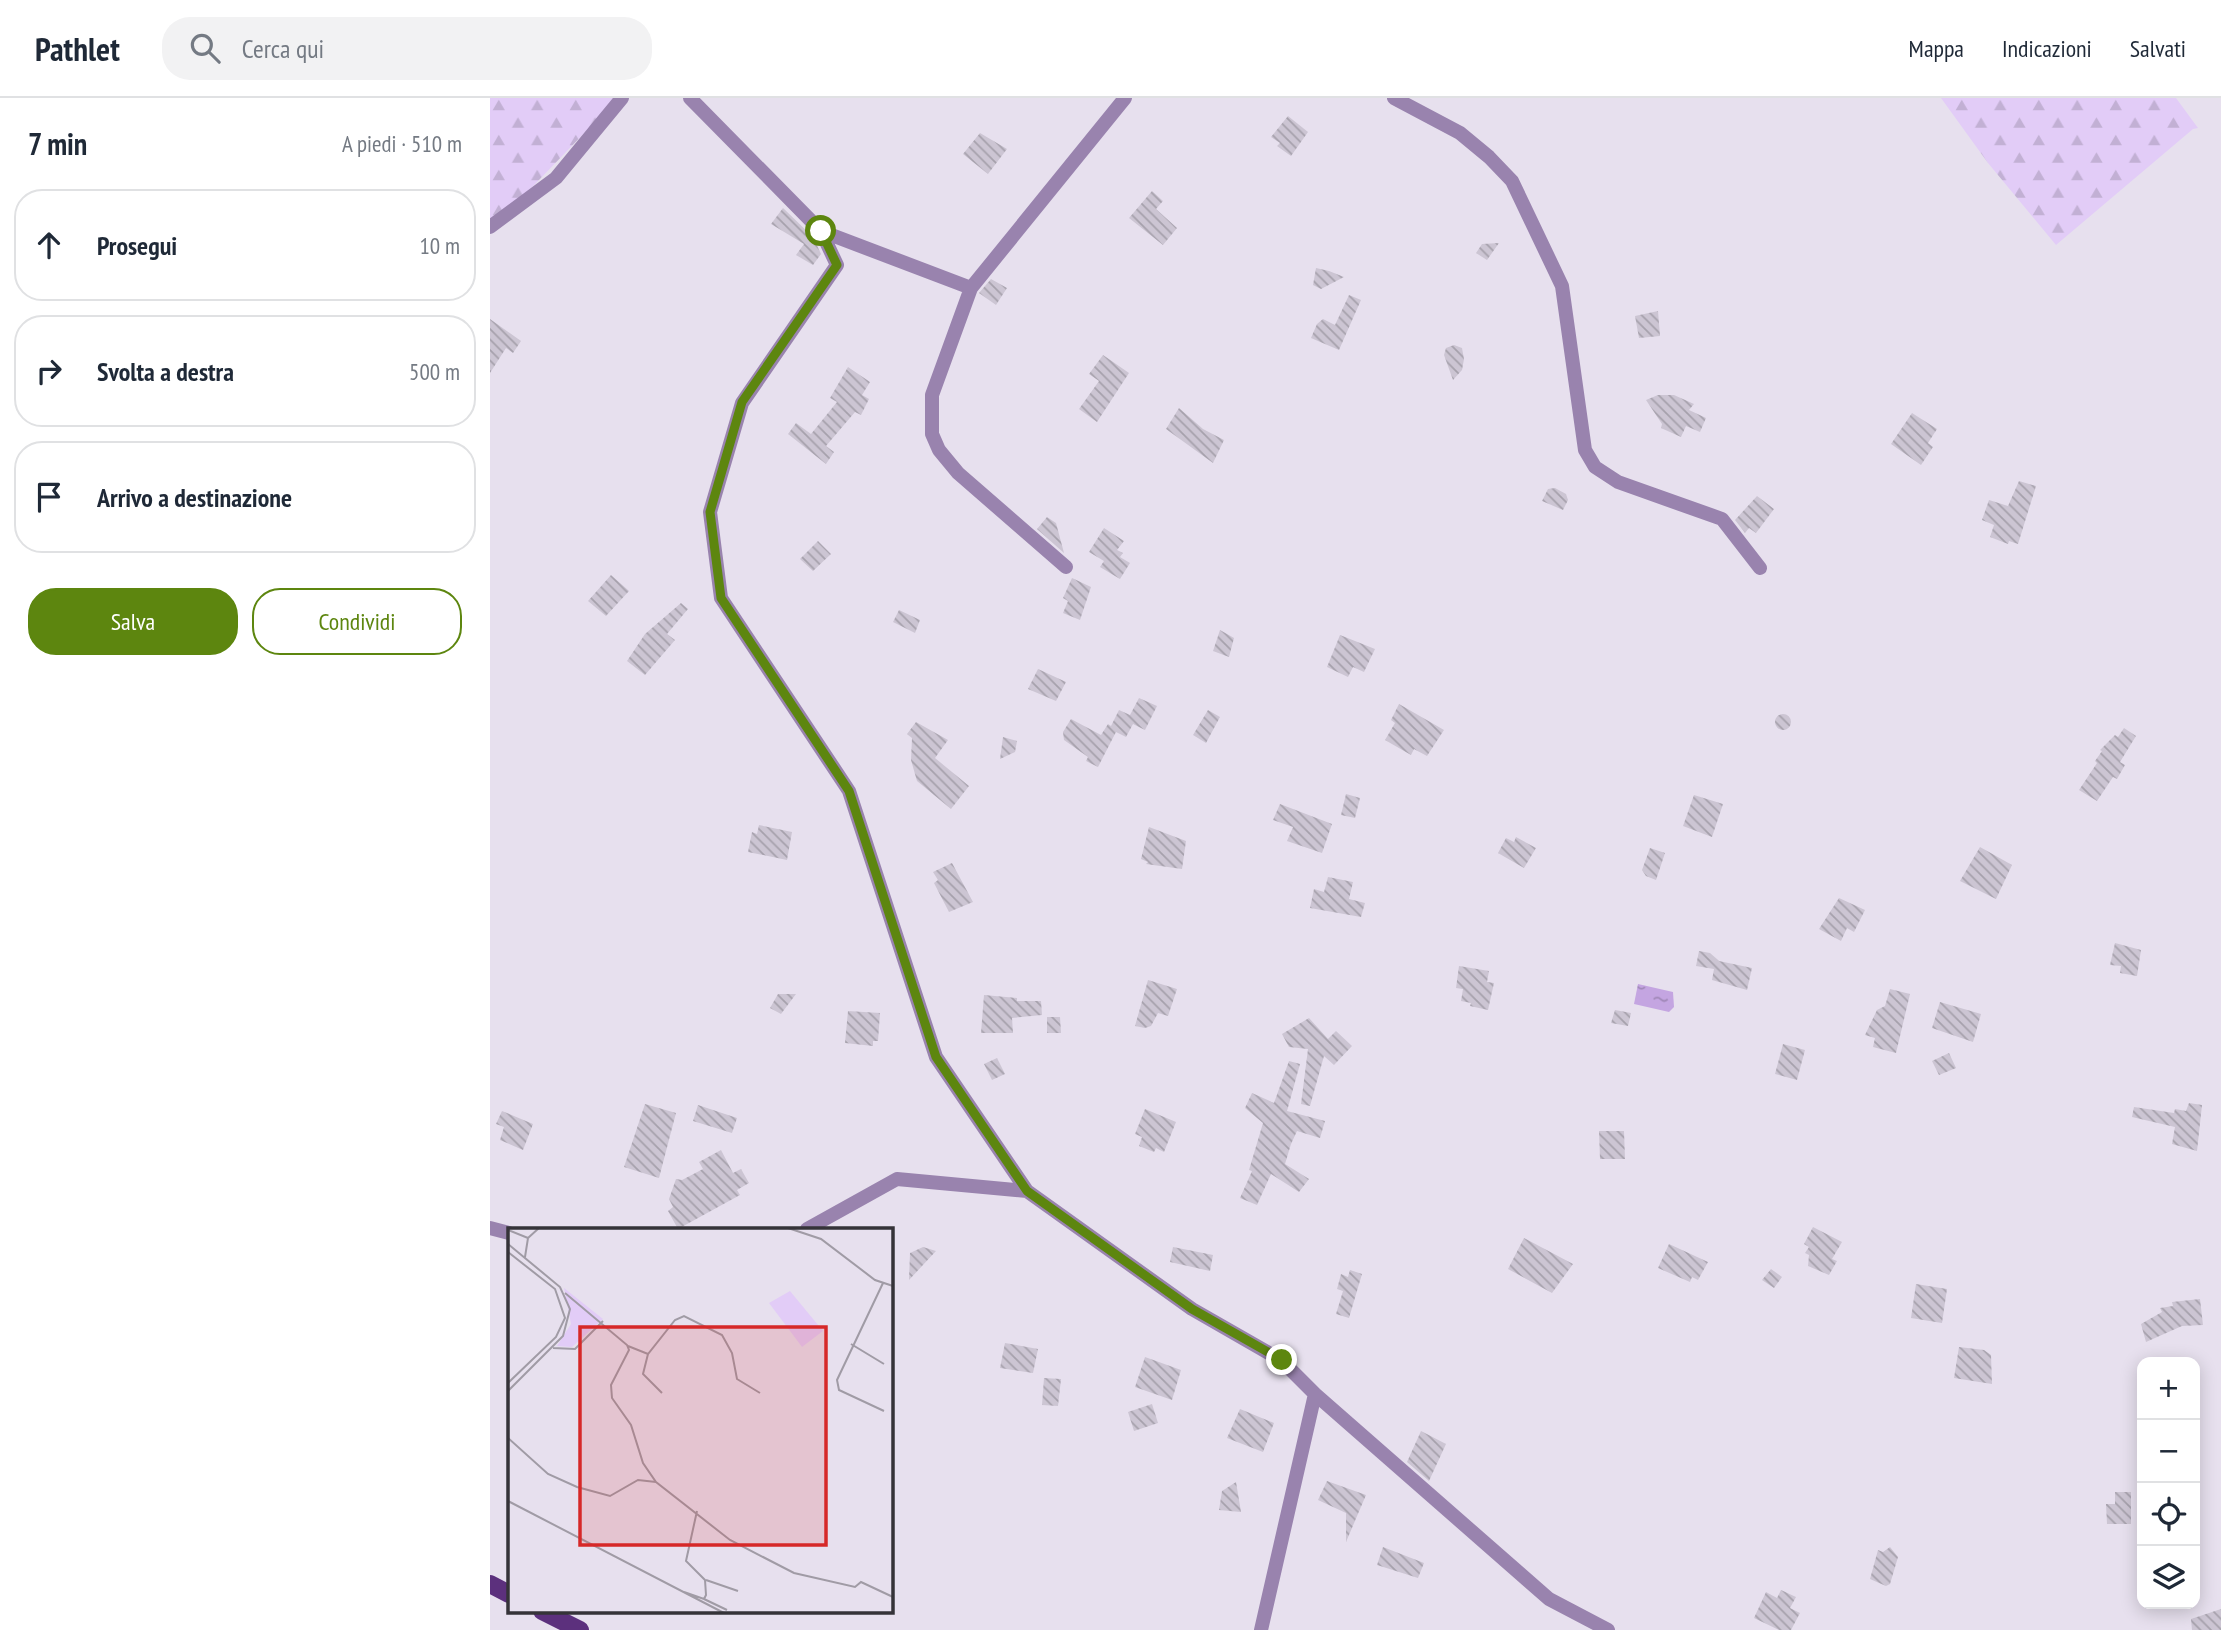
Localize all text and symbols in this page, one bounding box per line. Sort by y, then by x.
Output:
search box [162,17,652,80]
text: Pathlet [35,27,120,70]
icon: search [186,29,224,67]
text: Cerca qui [242,32,324,65]
text: Mappa [1909,33,1964,64]
text: Indicazioni [2002,33,2092,64]
text: Salvati [2130,33,2186,64]
text: 7 min [28,124,87,163]
text: A piedi · 510 m [342,129,462,158]
route start [805,215,836,246]
icon: ahead [30,226,68,264]
text: Prosegui [97,229,177,262]
text: 10 m [419,231,460,260]
icon: right [30,352,68,390]
text: Svolta a destra [97,355,234,388]
text: 500 m [409,357,460,386]
icon: arrive [30,478,68,516]
text: Arrivo a destinazione [97,481,292,514]
button: Salva [28,588,238,655]
button: Condividi [252,588,462,655]
inset map [508,1228,892,1612]
route end [1266,1344,1297,1375]
map controls [2137,1357,2200,1609]
button: + [2137,1357,2200,1420]
button: − [2137,1420,2200,1483]
button: locate [2137,1483,2200,1546]
button: layers [2137,1546,2200,1609]

